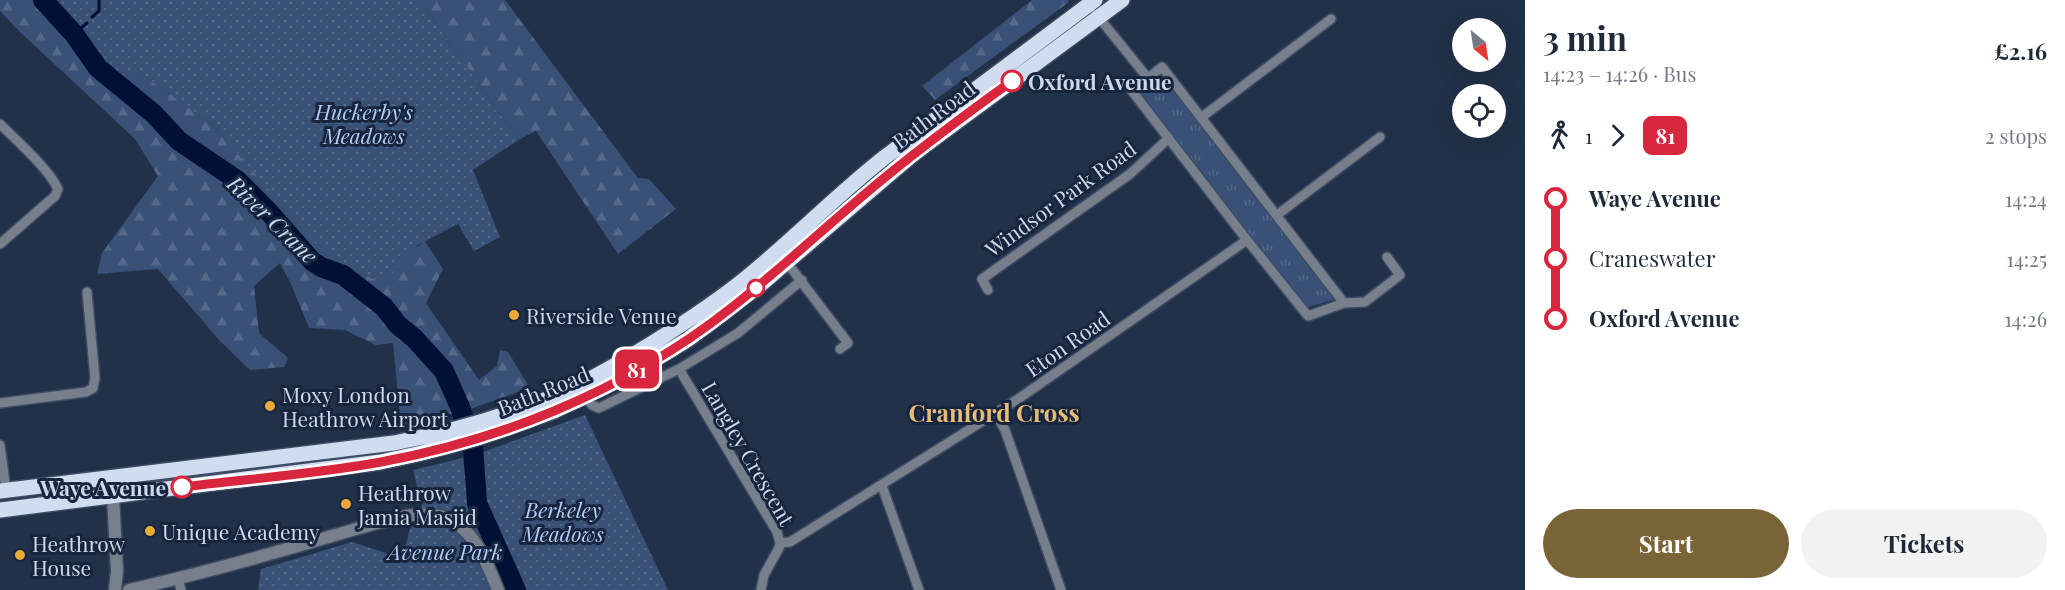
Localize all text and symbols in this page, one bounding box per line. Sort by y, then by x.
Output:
text: 3 min [1543,15,1627,59]
north arrow [1452,18,1506,72]
map controls [1452,18,1506,138]
text: £2.16 [1994,36,2047,66]
text: 14:23 – 14:26 · Bus [1543,60,1696,87]
place label: Oxford Avenue [1028,67,1172,95]
marker: Oxford Avenue [1001,70,1023,92]
street label: Bath Road [886,74,980,154]
button: locate [1452,84,1506,138]
park label: Huckerby's Meadows [314,97,413,149]
icon: walk [1543,119,1576,152]
icon: forward [1601,119,1634,152]
text: 81 [1655,121,1675,149]
text: 1 [1585,122,1592,149]
text: 2 stops [1985,122,2047,149]
street label: Windsor Park Road [978,134,1141,263]
water label: River Crane [221,168,325,270]
text: Waye Avenue [1589,183,1721,213]
text: 14:24 [2005,185,2047,212]
text: Craneswater [1589,243,1715,273]
text: 14:25 [2007,245,2047,272]
unlabelled marker [747,279,765,297]
place label: Riverside Venue [526,301,677,329]
text: Oxford Avenue [1589,303,1740,333]
street label: Eton Road [1019,304,1115,382]
text: 14:26 [2004,305,2047,332]
marker: Riverside Venue [507,308,521,322]
line badge: 81 [610,350,664,388]
text: 81 [627,355,647,383]
street label: Bath Road [493,359,593,421]
street label: Langley Crescent [696,376,802,531]
place label: Moxy London Heathrow Airport [282,380,449,432]
district label: Cranford Cross [908,396,1080,428]
marker: Moxy London Heathrow Airport [263,399,277,413]
place label: Waye Avenue [39,473,166,501]
marker: Waye Avenue [171,476,193,498]
place label: Heathrow Jamia Masjid [357,478,477,530]
park label: Berkeley Meadows [521,495,604,547]
marker: Heathrow Jamia Masjid [339,497,353,511]
button: Start [1543,509,1789,578]
button: Tickets [1801,509,2047,578]
place label: Unique Academy [162,517,320,545]
marker: Unique Academy [143,524,157,538]
place label: Heathrow House [32,529,126,581]
park label: Avenue Park [386,537,503,565]
marker: Heathrow House [13,548,27,562]

